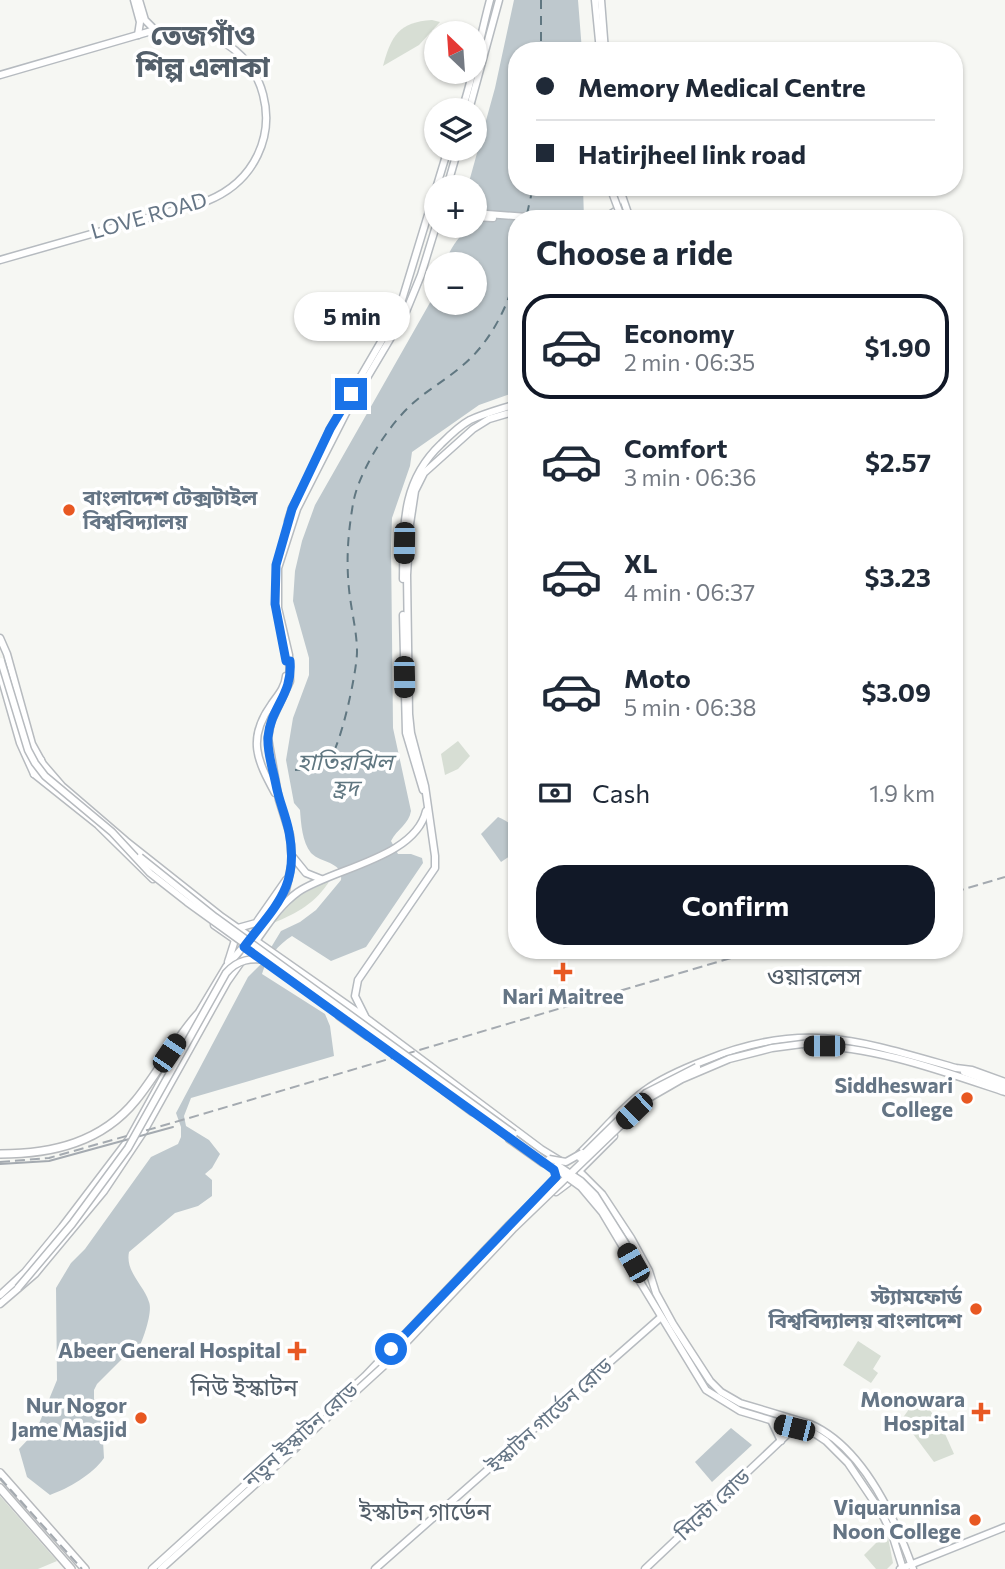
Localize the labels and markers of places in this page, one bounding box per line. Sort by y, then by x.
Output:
place label: বাংলাদেশ টেক্সটাইল বিশ্ববিদ্যালয় [82,484,258,533]
marker: বাংলাদেশ টেক্সটাইল বিশ্ববিদ্যালয় [61,502,77,518]
marker: Nari Maitree [553,962,573,982]
place label: Nari Maitree [502,983,624,1008]
place label: Siddheswari College [834,1072,953,1121]
marker: Siddheswari College [959,1090,975,1106]
place label: স্ট্যামফোর্ড বিশ্ববিদ্যালয় বাংলাদেশ [768,1283,963,1332]
marker: স্ট্যামফোর্ড বিশ্ববিদ্যালয় বাংলাদেশ [968,1301,984,1317]
place label: Abeer General Hospital [58,1337,281,1362]
marker: Abeer General Hospital [287,1341,307,1361]
place label: Monowara Hospital [860,1386,965,1435]
place label: Nur Nogor Jame Masjid [11,1392,127,1441]
marker: Monowara Hospital [971,1402,991,1422]
marker: Nur Nogor Jame Masjid [133,1410,149,1426]
place label: Viquarunnisa Noon College [832,1494,961,1543]
marker: Viquarunnisa Noon College [967,1512,983,1528]

